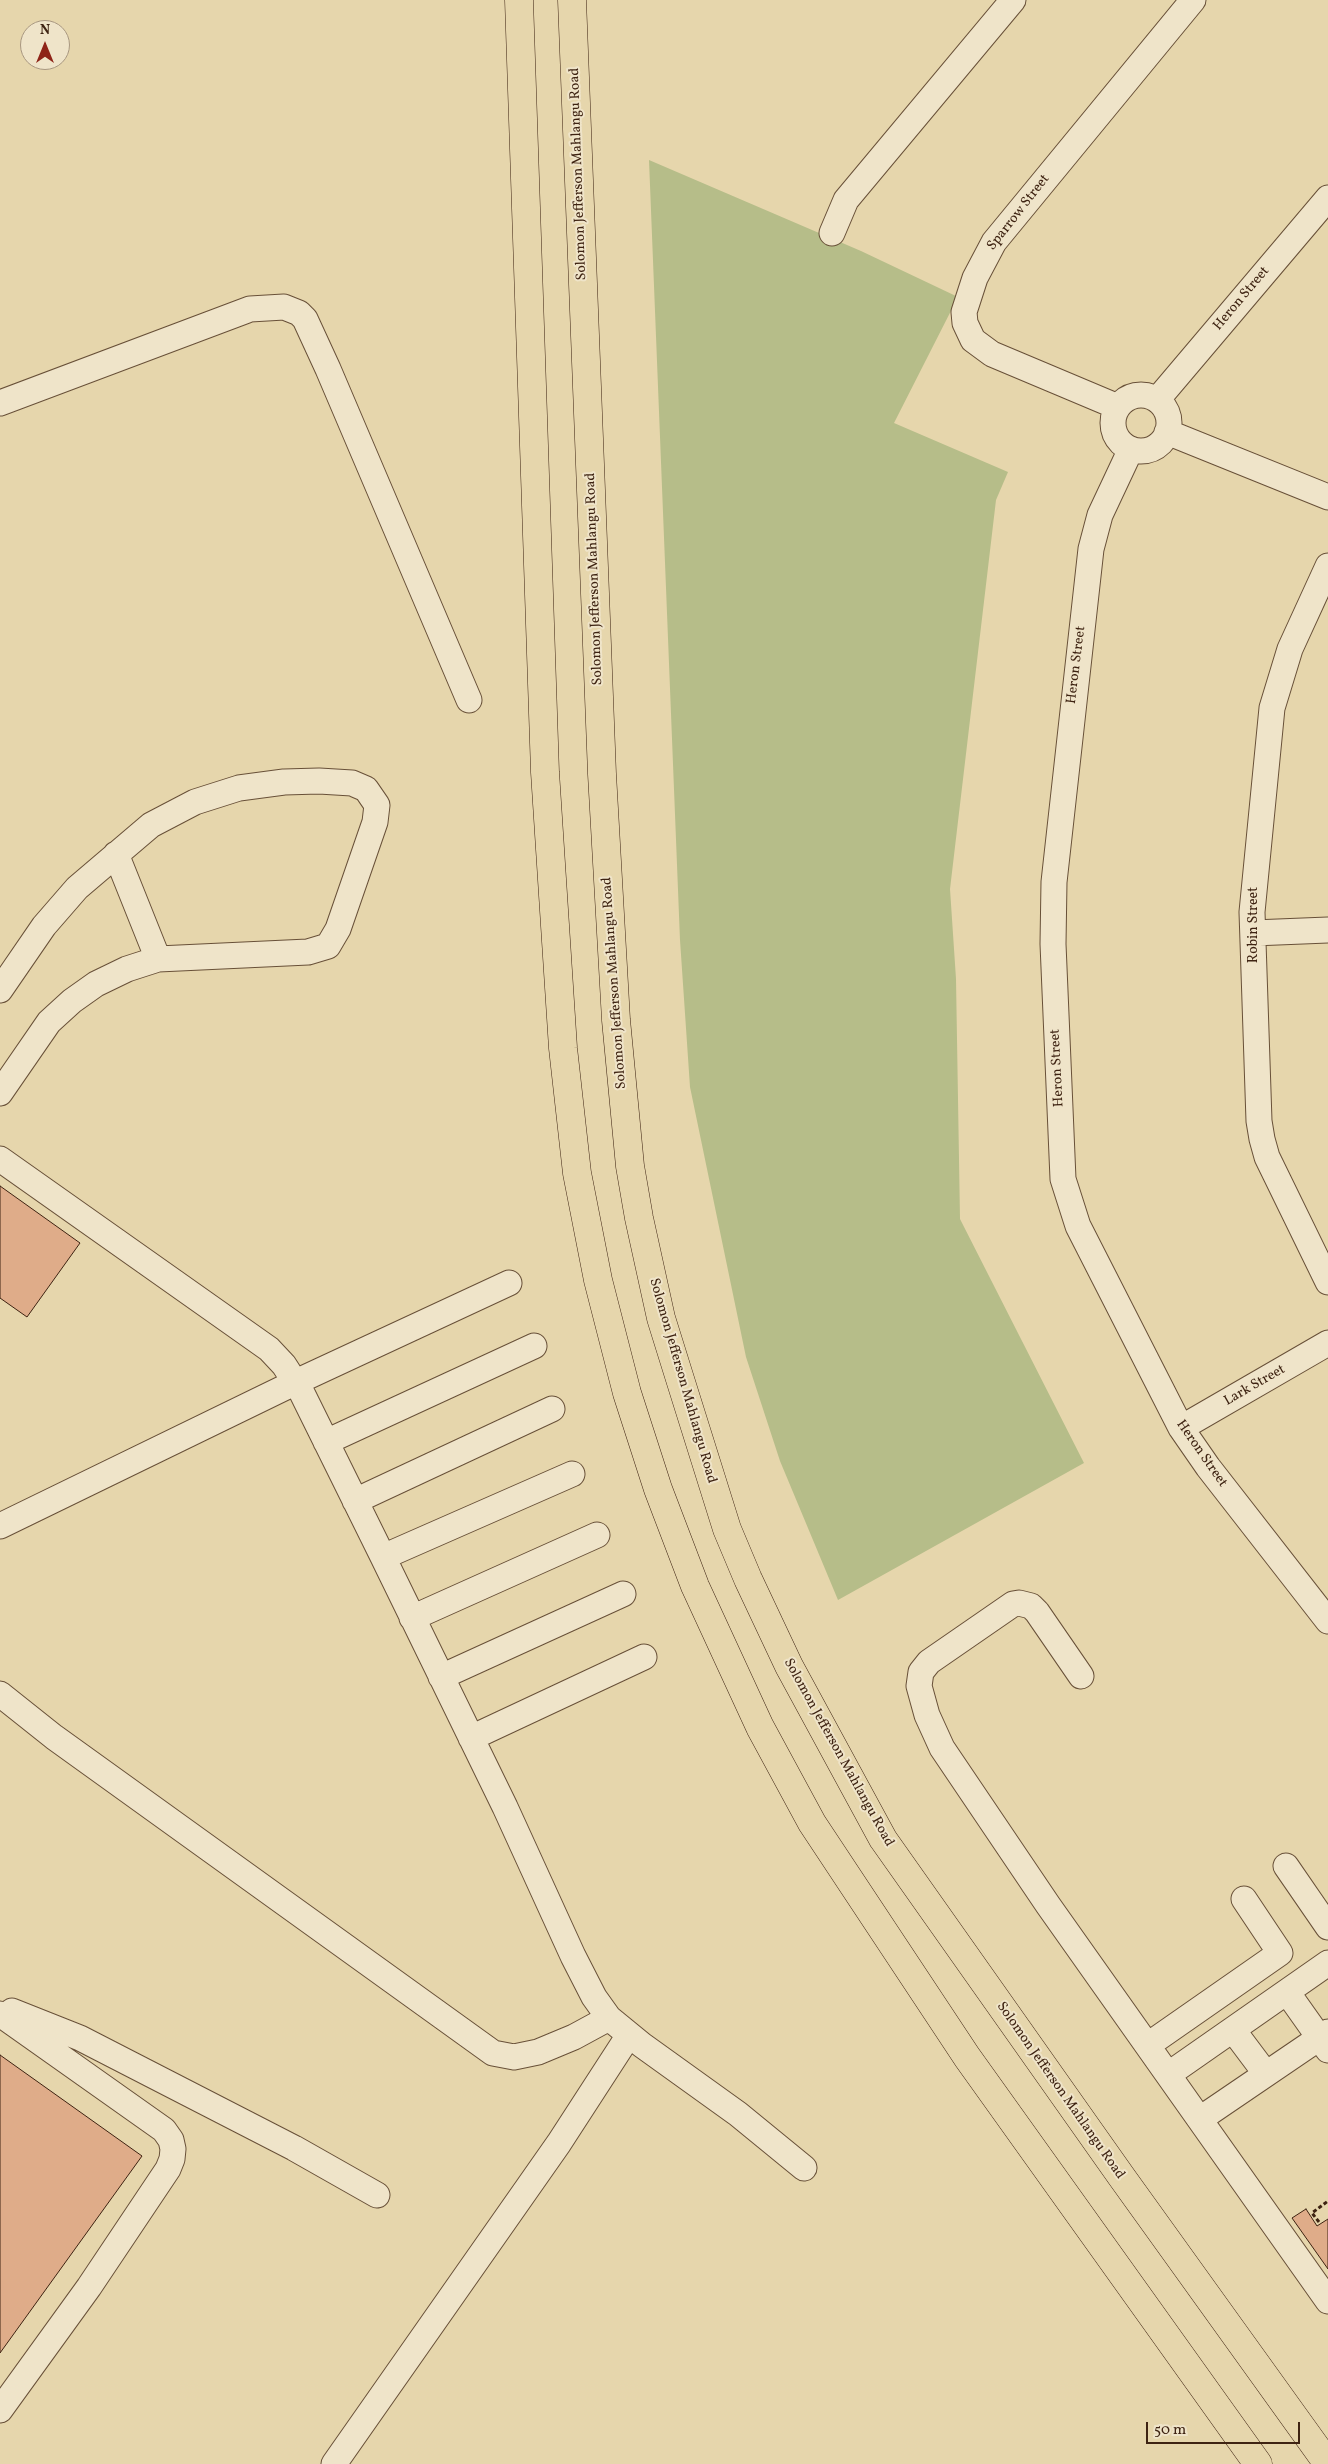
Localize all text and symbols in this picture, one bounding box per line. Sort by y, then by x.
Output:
north arrow [20,20,70,70]
text: N [40,21,50,40]
street label: Solomon Jefferson Mahlangu Road [567,67,591,281]
street label: Sparrow Street [984,172,1054,254]
street label: Heron Street [1210,264,1274,334]
street label: Solomon Jefferson Mahlangu Road [583,472,607,686]
street label: Heron Street [1064,625,1090,705]
street label: Solomon Jefferson Mahlangu Road [599,876,631,1090]
street label: Robin Street [1246,887,1262,963]
street label: Heron Street [1048,1028,1068,1108]
street label: Solomon Jefferson Mahlangu Road [645,1276,719,1486]
street label: Lark Street [1221,1362,1289,1410]
street label: Heron Street [1172,1417,1230,1491]
street label: Solomon Jefferson Mahlangu Road [779,1656,897,1850]
street label: Solomon Jefferson Mahlangu Road [992,1999,1128,2183]
scale bar [1148,2412,1302,2444]
text: 50 m [1154,2420,1186,2441]

